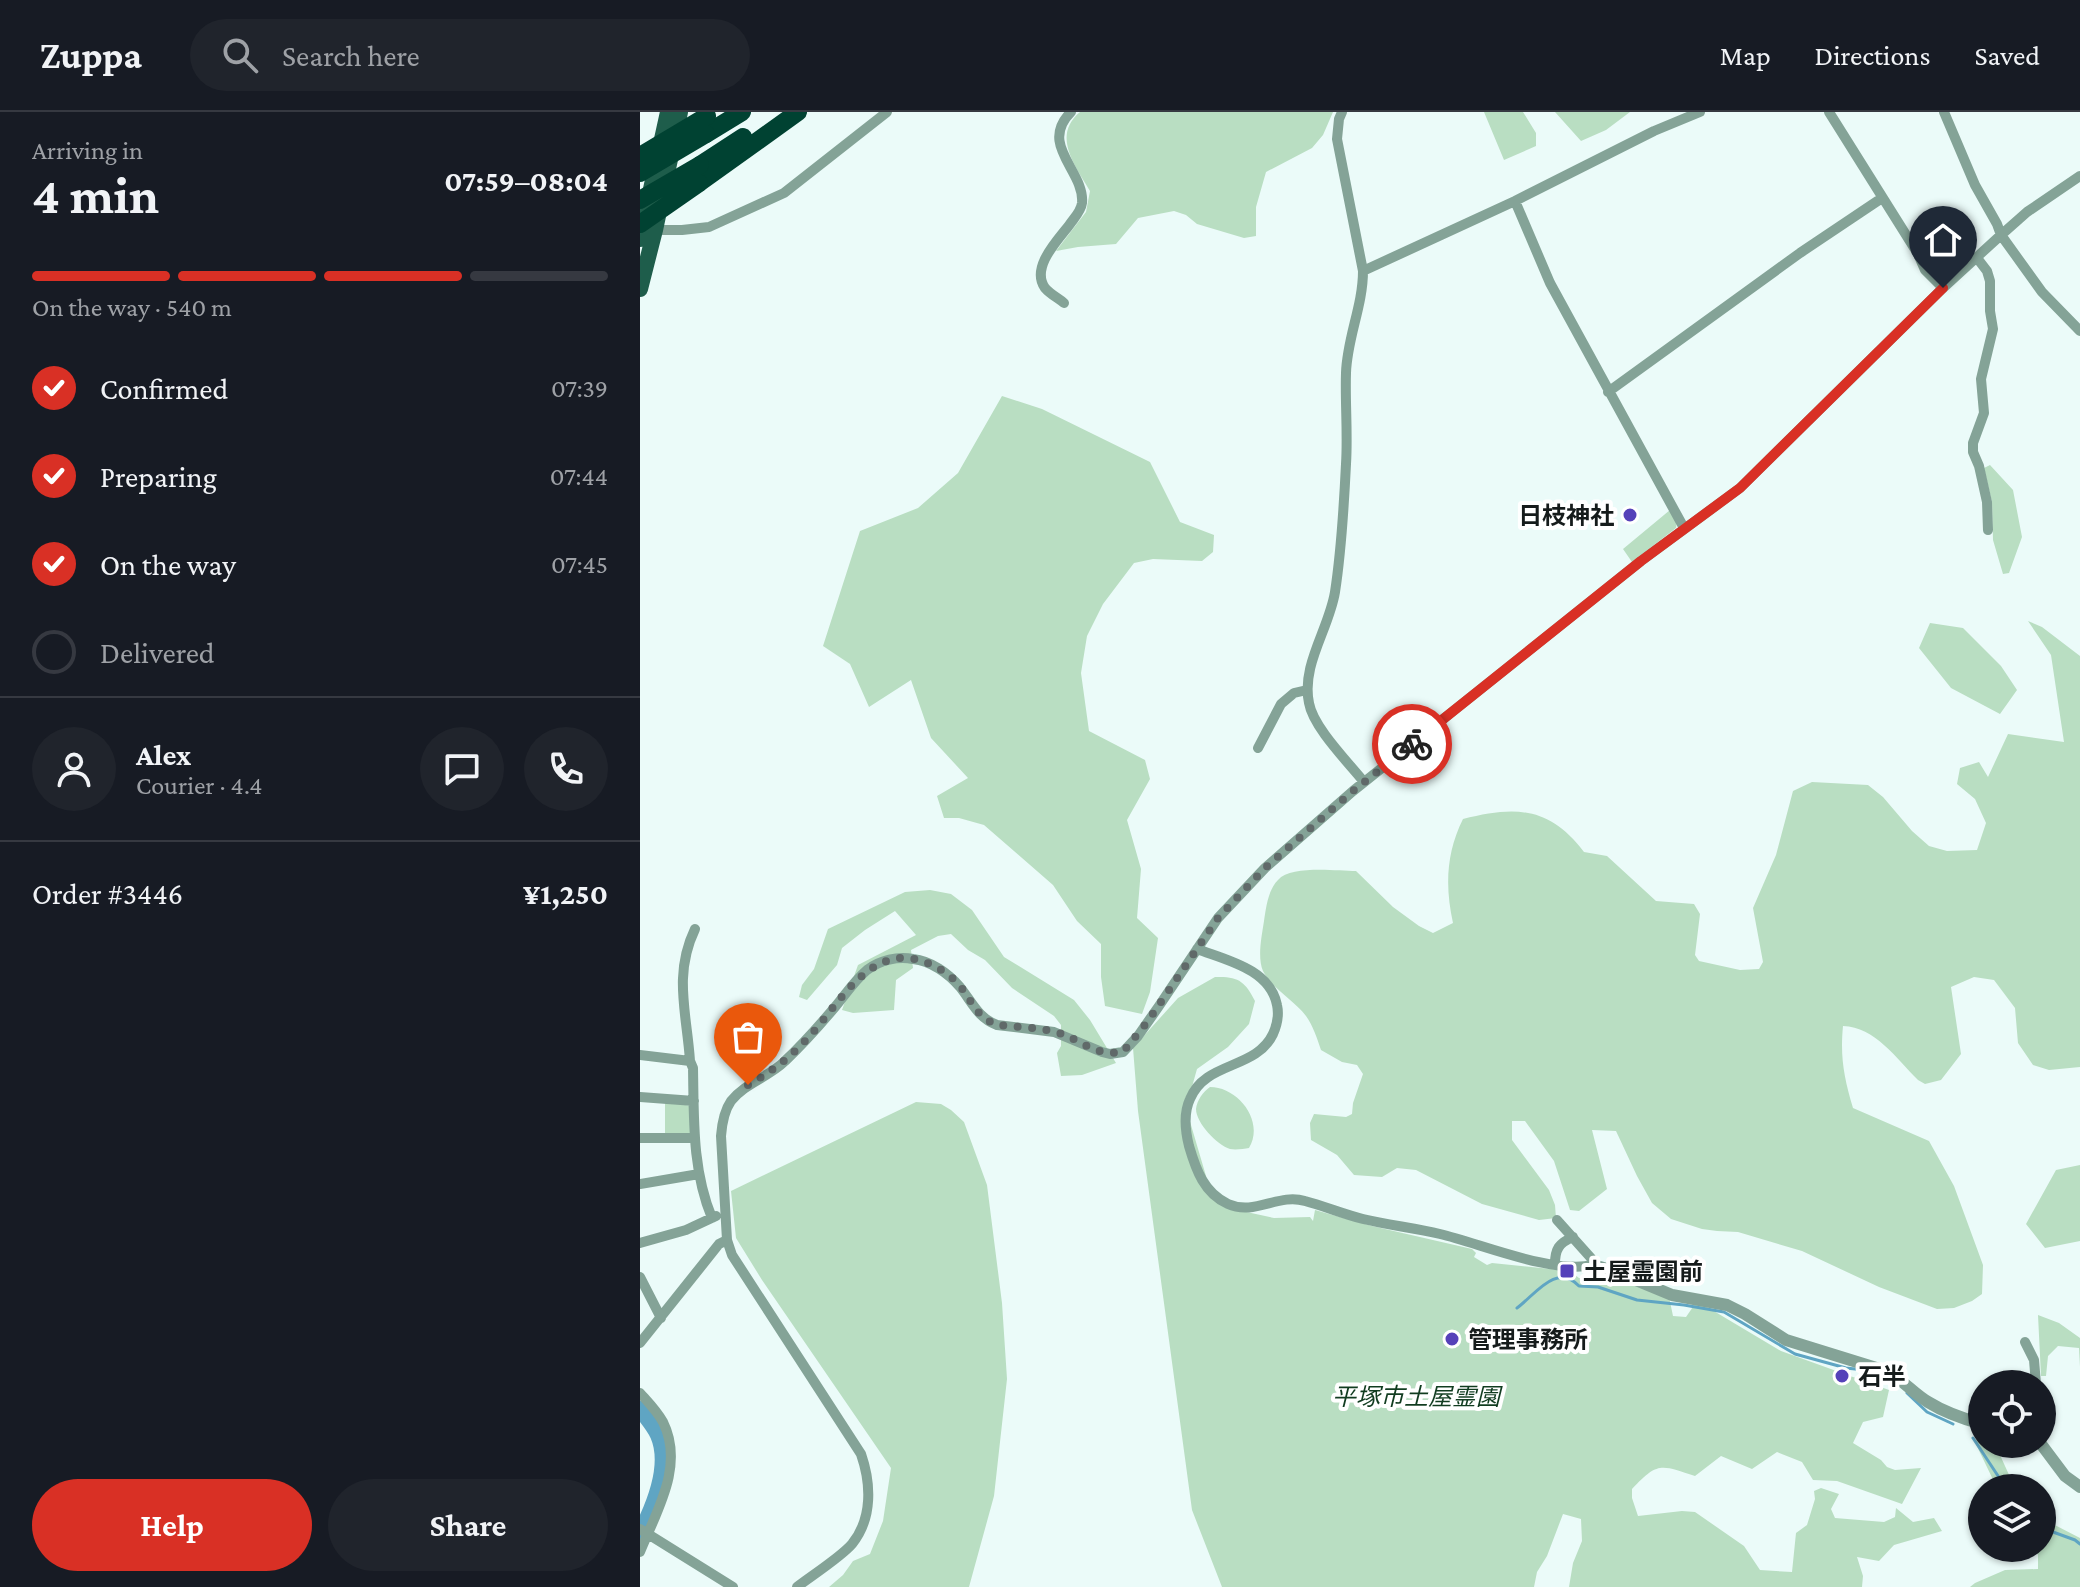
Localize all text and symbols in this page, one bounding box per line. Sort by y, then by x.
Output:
search box [190,19,750,91]
icon: search [218,33,262,77]
text: Zuppa [40,34,142,76]
text: Search here [282,39,420,72]
text: Map [1720,40,1771,71]
text: Directions [1815,40,1930,71]
text: Saved [1974,40,2040,71]
text: Arriving in [32,136,143,165]
text: 07:59–08:04 [444,164,608,197]
text: 4 min [32,166,159,224]
pin [1909,206,1977,288]
icon: home [1921,218,1965,262]
text: On the way · 540 m [32,293,232,322]
icon: check [32,366,76,410]
text: Confirmed [100,372,228,405]
text: 07:39 [551,374,608,403]
icon: check [32,454,76,498]
text: Preparing [100,460,217,493]
text: 07:44 [550,462,608,491]
place label: 日枝神社 [1518,502,1614,529]
marker: 日枝神社 [1621,506,1639,524]
icon: check [32,542,76,586]
text: On the way [100,548,236,581]
text: 07:45 [551,550,608,579]
text: Delivered [100,636,215,669]
courier [1372,704,1452,784]
icon: bike [1390,722,1434,766]
button: person [32,727,116,811]
button: chat [420,727,504,811]
button: phone [524,727,608,811]
text: Alex [136,738,191,771]
text: Courier · 4.4 [136,771,262,800]
text: Order #3446 [32,877,183,910]
text: ¥1,250 [523,877,608,910]
pin [714,1003,782,1085]
icon: bag [726,1015,770,1059]
place label: 土屋霊園前 [1583,1258,1703,1285]
marker: 土屋霊園前 [1558,1262,1576,1280]
place label: 管理事務所 [1468,1326,1588,1353]
marker: 管理事務所 [1443,1330,1461,1348]
place label: 石半 [1858,1363,1906,1390]
marker: 石半 [1833,1367,1851,1385]
map controls [1968,1370,2056,1562]
button: locate [1968,1370,2056,1458]
park label: 平塚市土屋霊園 [1332,1383,1503,1410]
button: layers [1968,1474,2056,1562]
button: Help [32,1479,312,1571]
button: Share [328,1479,608,1571]

